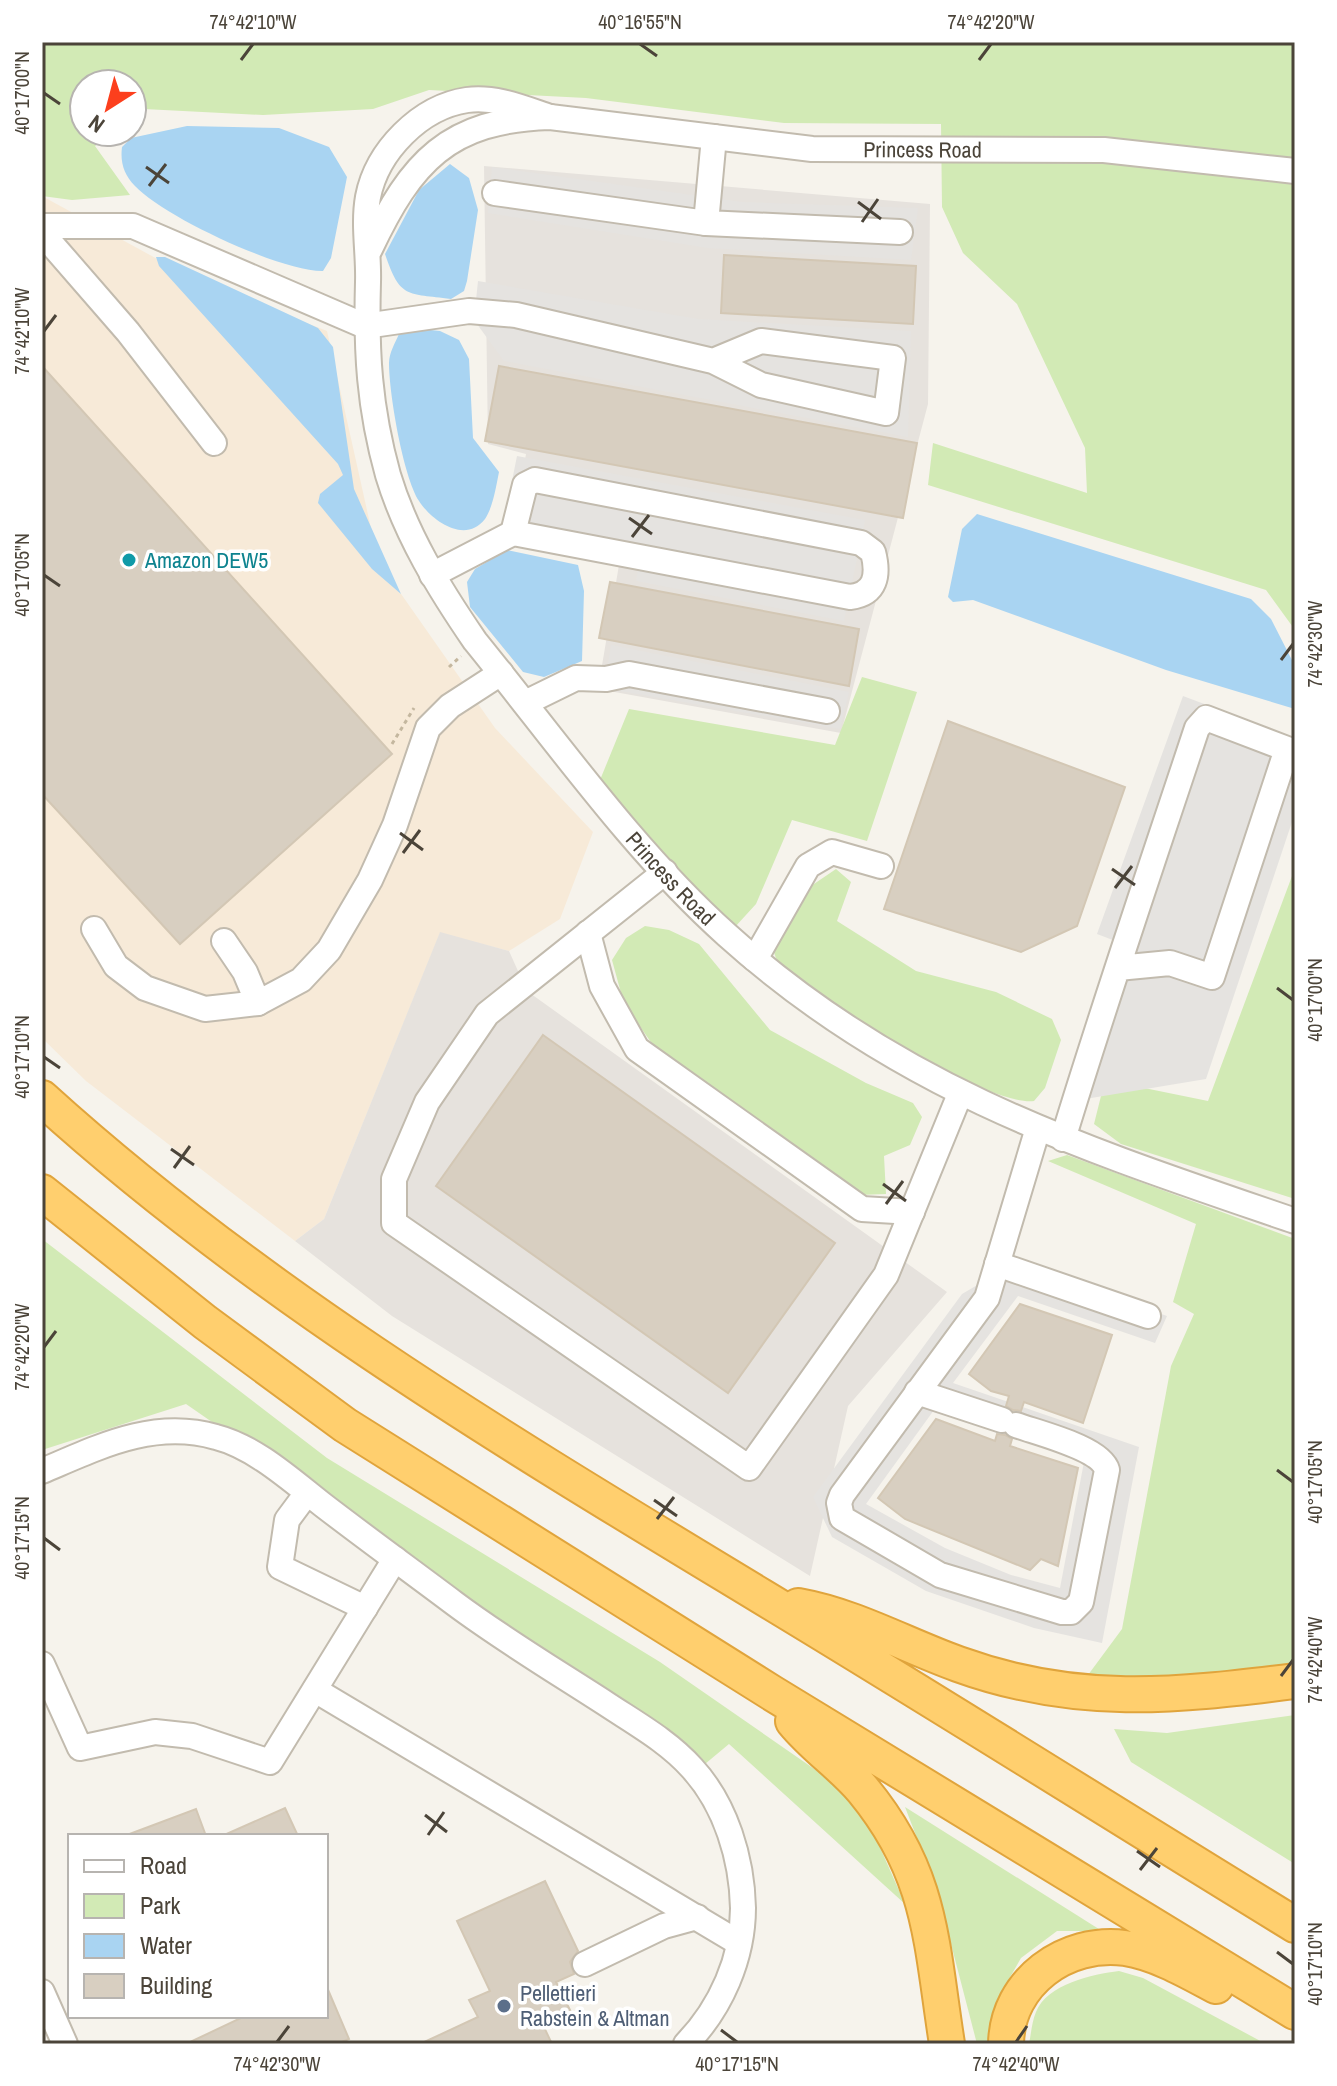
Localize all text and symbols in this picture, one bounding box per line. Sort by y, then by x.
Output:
text: 74°42'10"W [209,8,297,35]
text: 40°16'55"N [598,8,682,35]
text: 74°42'20"W [947,8,1035,35]
text: 40°17'00"N [8,51,35,135]
north arrow [68,68,148,148]
text: N [82,108,110,140]
street label: Princess Road [863,134,982,165]
text: 74°42'10"W [8,287,35,375]
text: 40°17'05"N [8,533,35,617]
place label: Amazon DEW5 [144,545,268,575]
marker: Amazon DEW5 [120,551,138,569]
text: 74°42'30"W [1301,600,1328,688]
street label: Princess Road [619,825,722,932]
text: 40°17'00"N [1301,958,1328,1042]
text: 40°17'10"N [8,1015,35,1099]
text: 74°42'20"W [8,1303,35,1391]
text: 40°17'05"N [1301,1440,1328,1524]
text: 40°17'15"N [8,1496,35,1580]
text: 74°42'40"W [1301,1616,1328,1704]
legend [68,1834,328,2018]
text: Road [140,1849,187,1881]
text: Park [140,1889,181,1921]
text: 40°17'10"N [1301,1922,1328,2006]
text: Water [140,1929,192,1961]
text: Building [140,1969,212,2001]
place label: Pellettieri Rabstein & Altman [520,1978,669,2033]
marker: Pellettieri Rabstein & Altman [495,1997,513,2015]
text: 74°42'30"W [233,2050,321,2077]
text: 40°17'15"N [695,2050,779,2077]
text: 74°42'40"W [972,2050,1060,2077]

